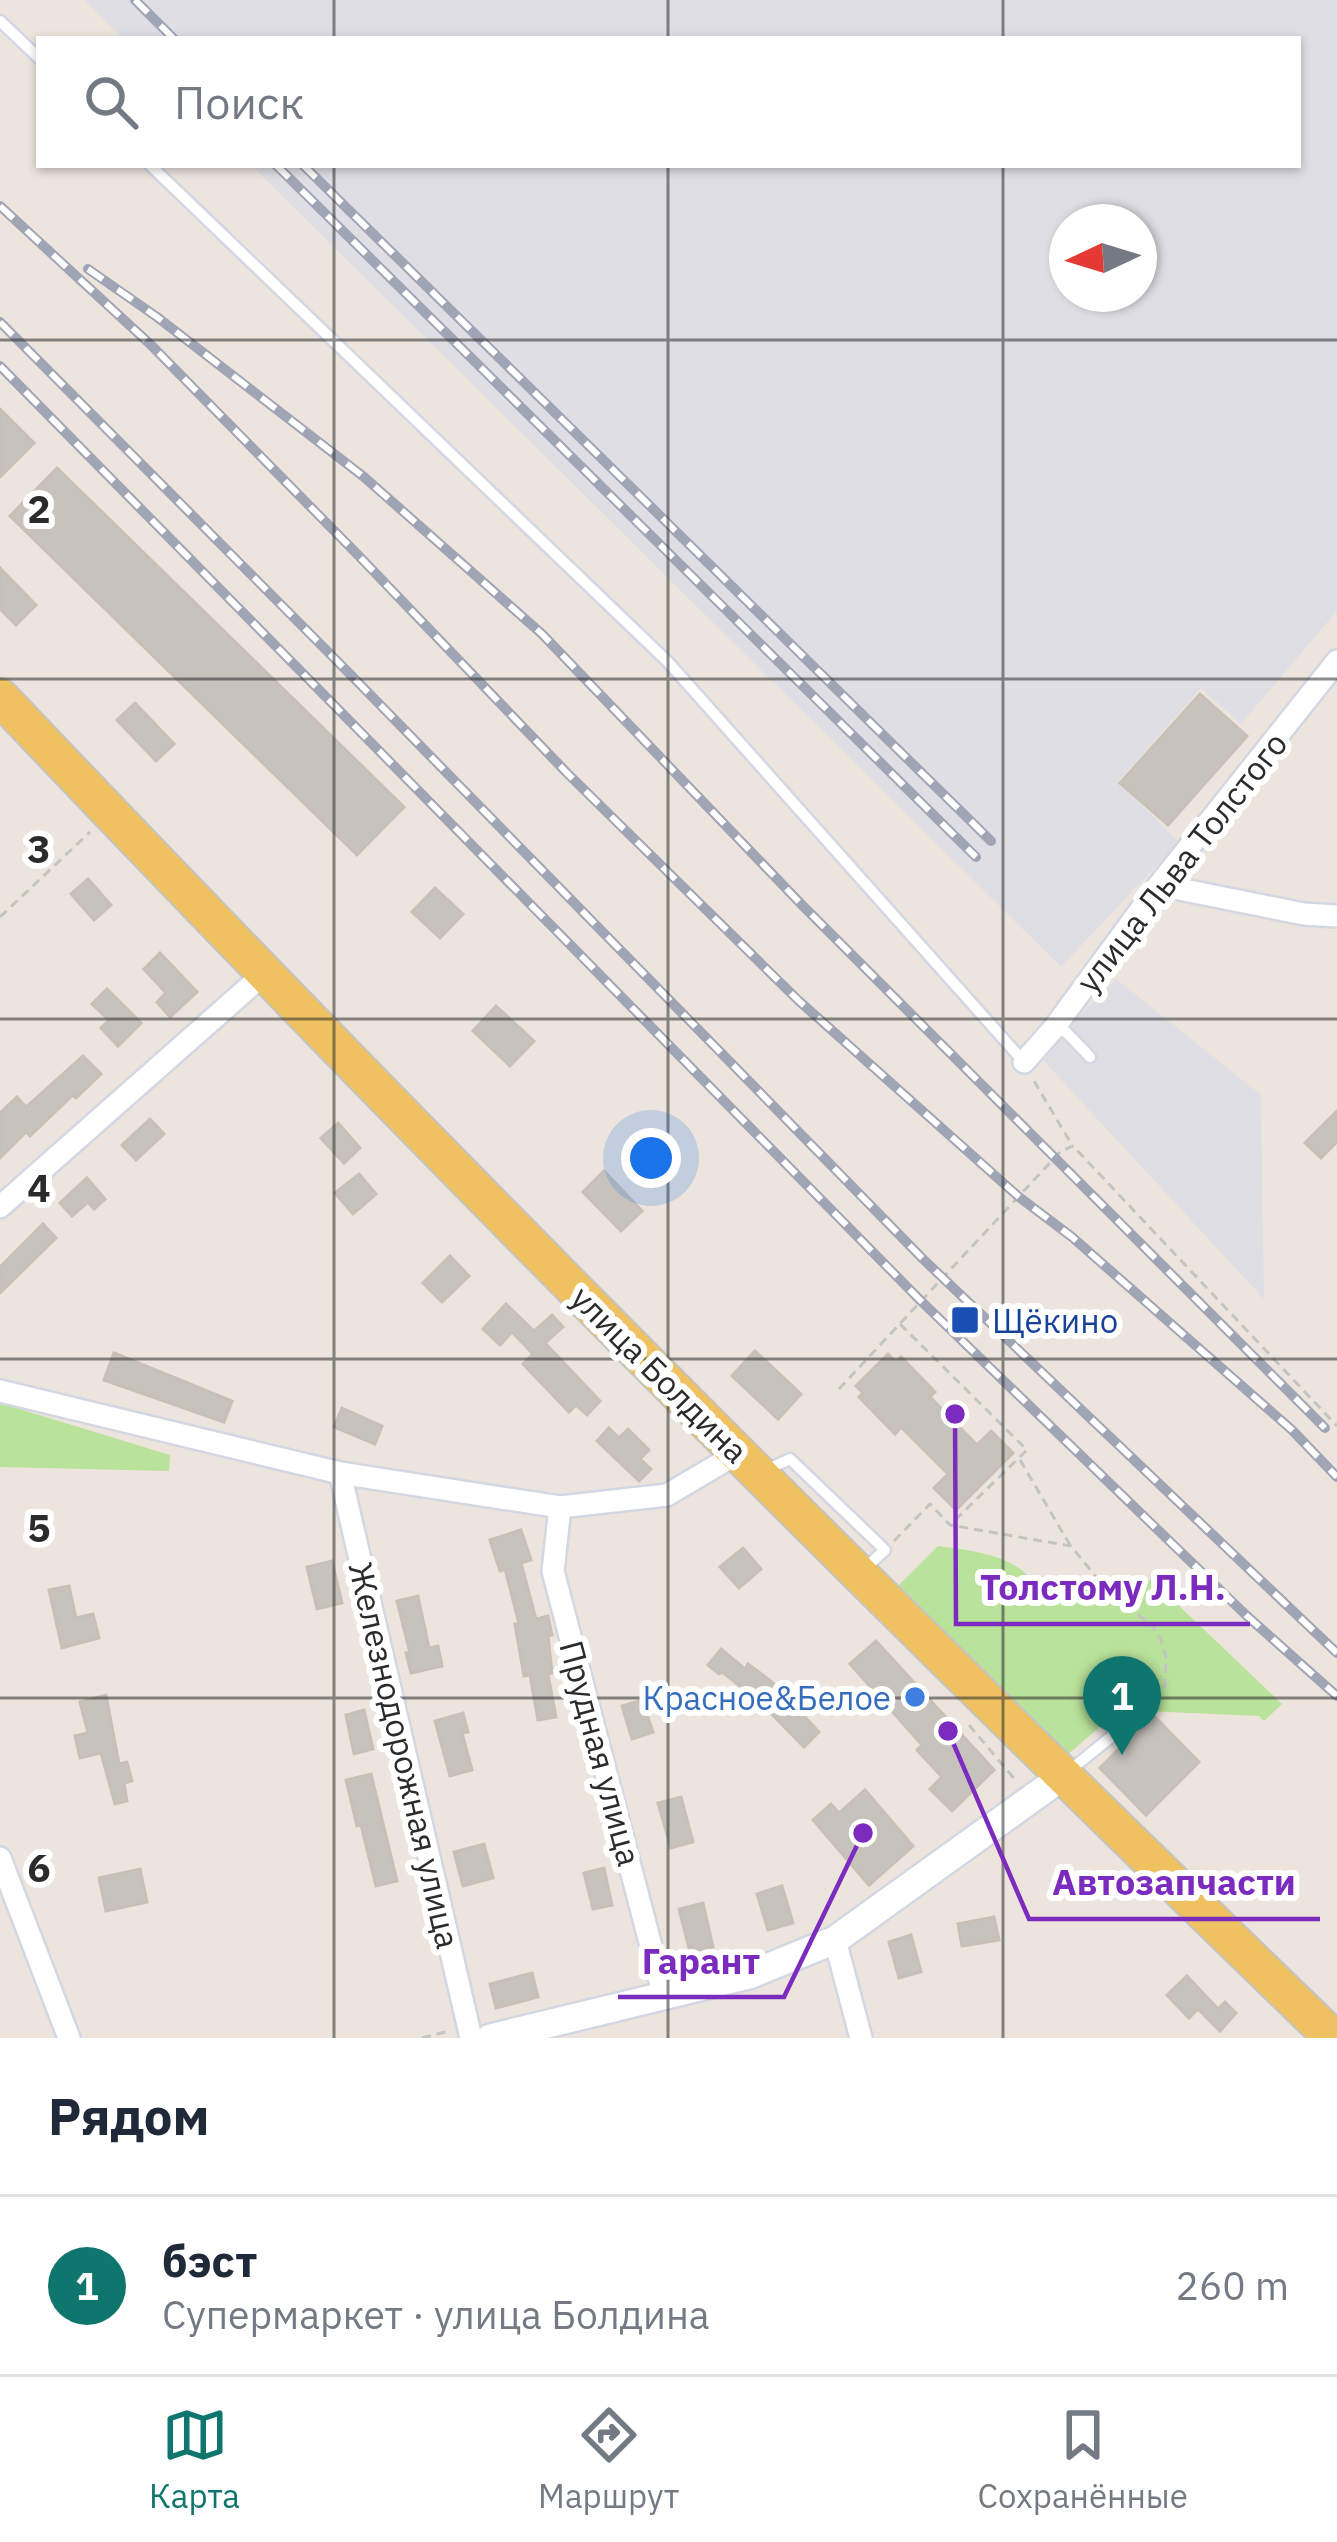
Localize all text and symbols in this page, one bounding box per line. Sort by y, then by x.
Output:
search box [36,36,1301,168]
icon: search [78,69,144,135]
text: Поиск [174,73,304,131]
north arrow [1049,204,1157,312]
text: 2 [27,483,51,534]
street label: улица Льва Толстого [1066,723,1296,1001]
text: 3 [27,823,51,874]
your location [621,1128,681,1188]
text: 4 [27,1162,51,1213]
street label: улица Болдина [562,1276,758,1472]
place label: Щёкино [992,1299,1118,1342]
marker: Щёкино [949,1304,981,1336]
text: 5 [27,1502,51,1553]
callout: Толстому Л.Н. [956,1552,1250,1624]
street label: Железнодорожная улица [340,1558,470,1952]
text: Толстому Л.Н. [980,1563,1226,1610]
street label: Прудная улица [550,1636,652,1870]
pin: 1 [1083,1656,1161,1755]
place label: Красное&Белое [643,1676,891,1719]
marker: Красное&Белое [902,1684,928,1710]
text: 6 [27,1842,51,1893]
callout: Автозапчасти [1029,1847,1320,1919]
text: Автозапчасти [1052,1858,1296,1905]
callout: Гарант [618,1925,784,1997]
text: Гарант [642,1937,760,1984]
text: Рядом [48,2083,210,2149]
text: бэст [162,2231,257,2289]
text: 1 [75,2260,99,2311]
text: 260 m [1176,2260,1289,2311]
text: Супермаркет · улица Болдина [162,2289,710,2340]
tab: Карта [149,2402,240,2517]
tab: Маршрут [538,2402,679,2517]
tab: Сохранённые [977,2402,1188,2517]

